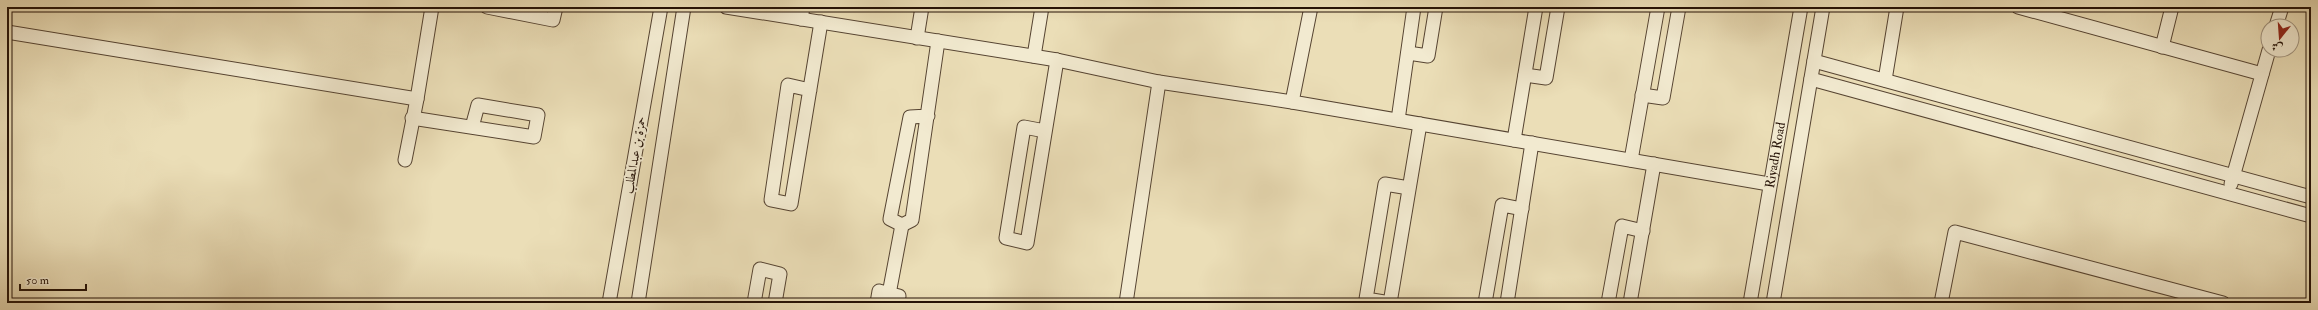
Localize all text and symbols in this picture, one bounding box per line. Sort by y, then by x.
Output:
north arrow [2260,18,2300,58]
text: ش [2270,39,2284,55]
street label: حمزة بن عبدالمطلب [620,115,651,195]
street label: Riyadh Road [1762,120,1789,190]
scale bar [20,266,86,292]
text: 50 m [26,273,50,288]

